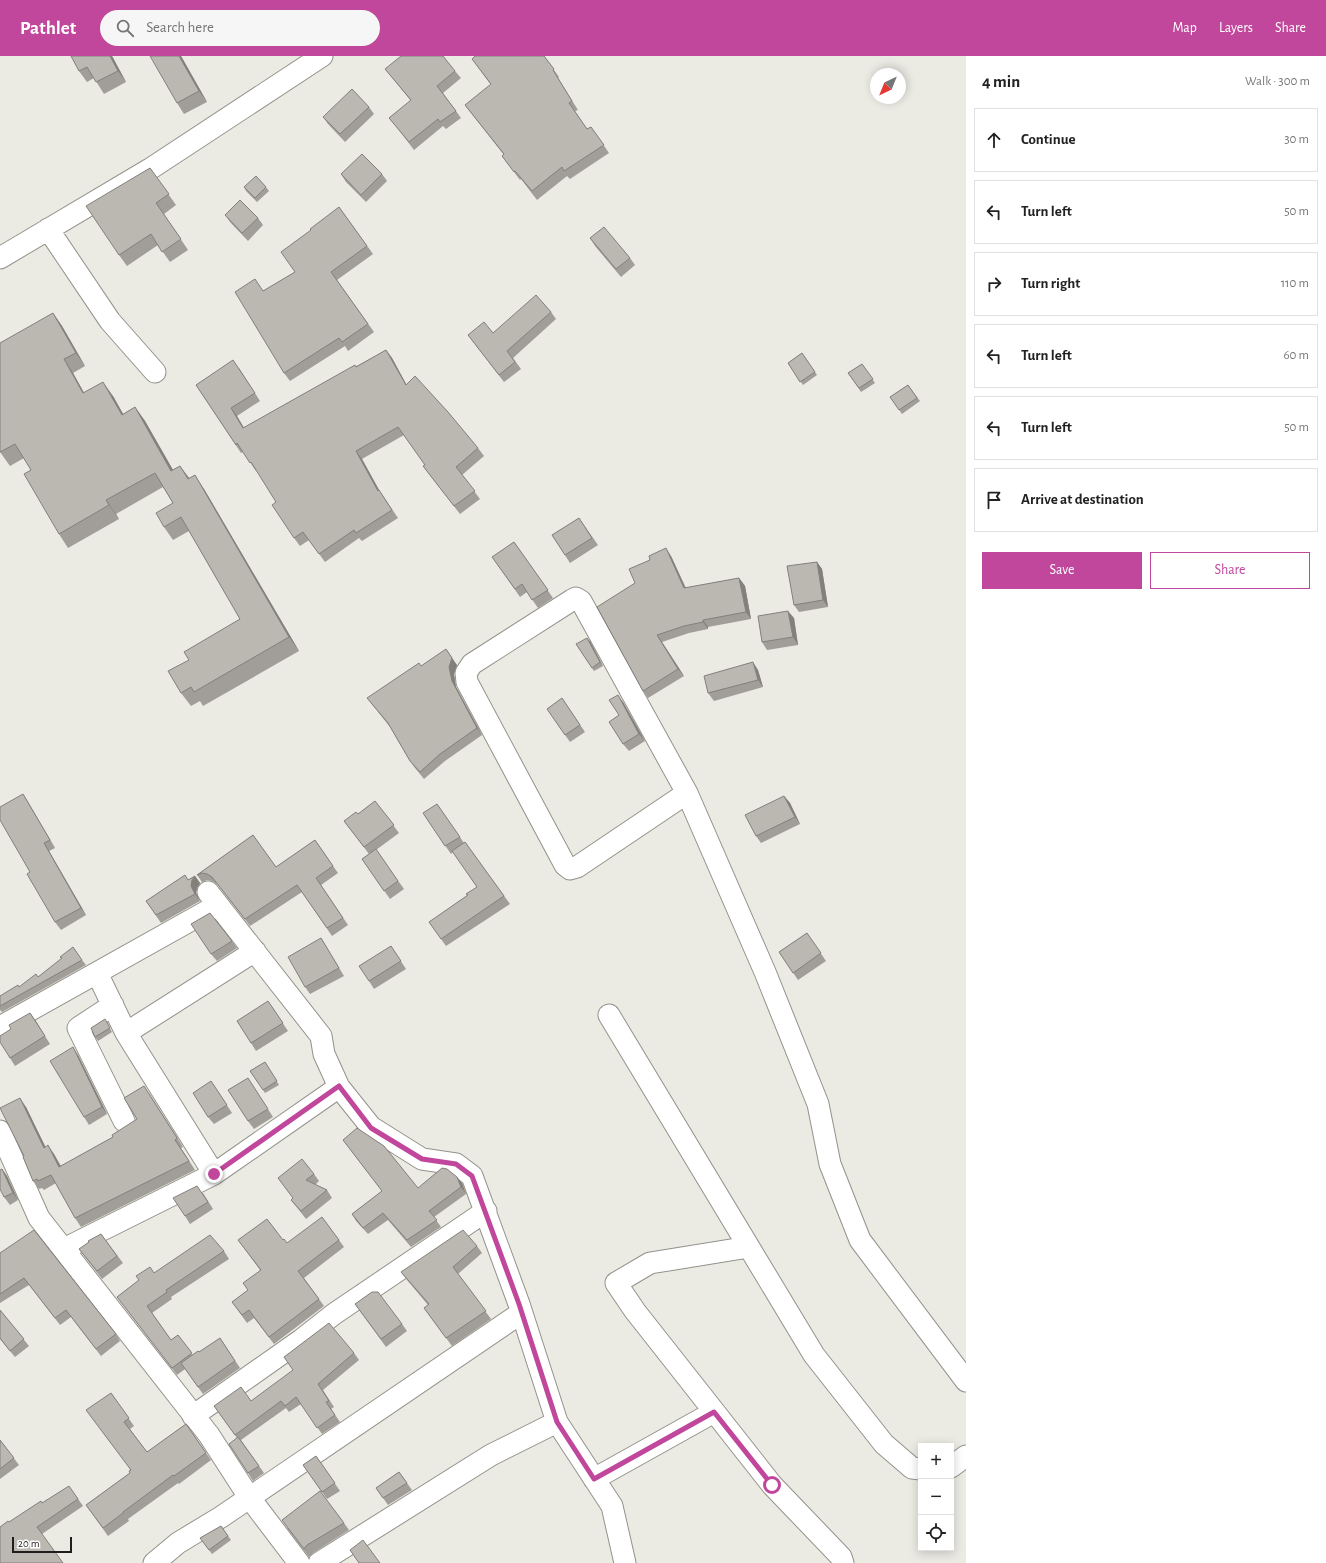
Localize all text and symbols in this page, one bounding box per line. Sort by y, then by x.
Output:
search box [100,10,380,46]
icon: search [114,17,136,39]
text: Pathlet [20,19,76,38]
text: Search here [146,20,214,35]
text: Map [1172,21,1197,35]
text: Layers [1219,21,1253,35]
text: Share [1275,21,1306,35]
north arrow [870,68,906,104]
text: 4 min [982,73,1020,90]
text: Walk · 300 m [1245,75,1310,88]
icon: ahead [983,129,1005,151]
text: Continue [1021,132,1076,147]
text: 30 m [1284,133,1309,146]
icon: left [983,201,1005,223]
text: Turn left [1021,204,1072,219]
text: 50 m [1284,205,1309,218]
icon: right [983,273,1005,295]
text: Turn right [1021,276,1080,291]
text: 110 m [1281,277,1309,290]
icon: left [983,345,1005,367]
text: Turn left [1021,348,1072,363]
text: 60 m [1283,349,1309,362]
icon: left [983,417,1005,439]
text: Turn left [1021,420,1072,435]
text: 50 m [1284,421,1309,434]
icon: arrive [983,489,1005,511]
text: Arrive at destination [1021,492,1144,507]
button: Save [982,552,1142,589]
button: Share [1150,552,1310,589]
route end [205,1165,223,1183]
map controls [918,1443,954,1551]
button: + [918,1443,954,1479]
route start [763,1476,781,1494]
button: − [918,1479,954,1515]
button: locate [918,1515,954,1551]
scale bar [12,1535,72,1554]
text: 20 m [18,1538,39,1549]

